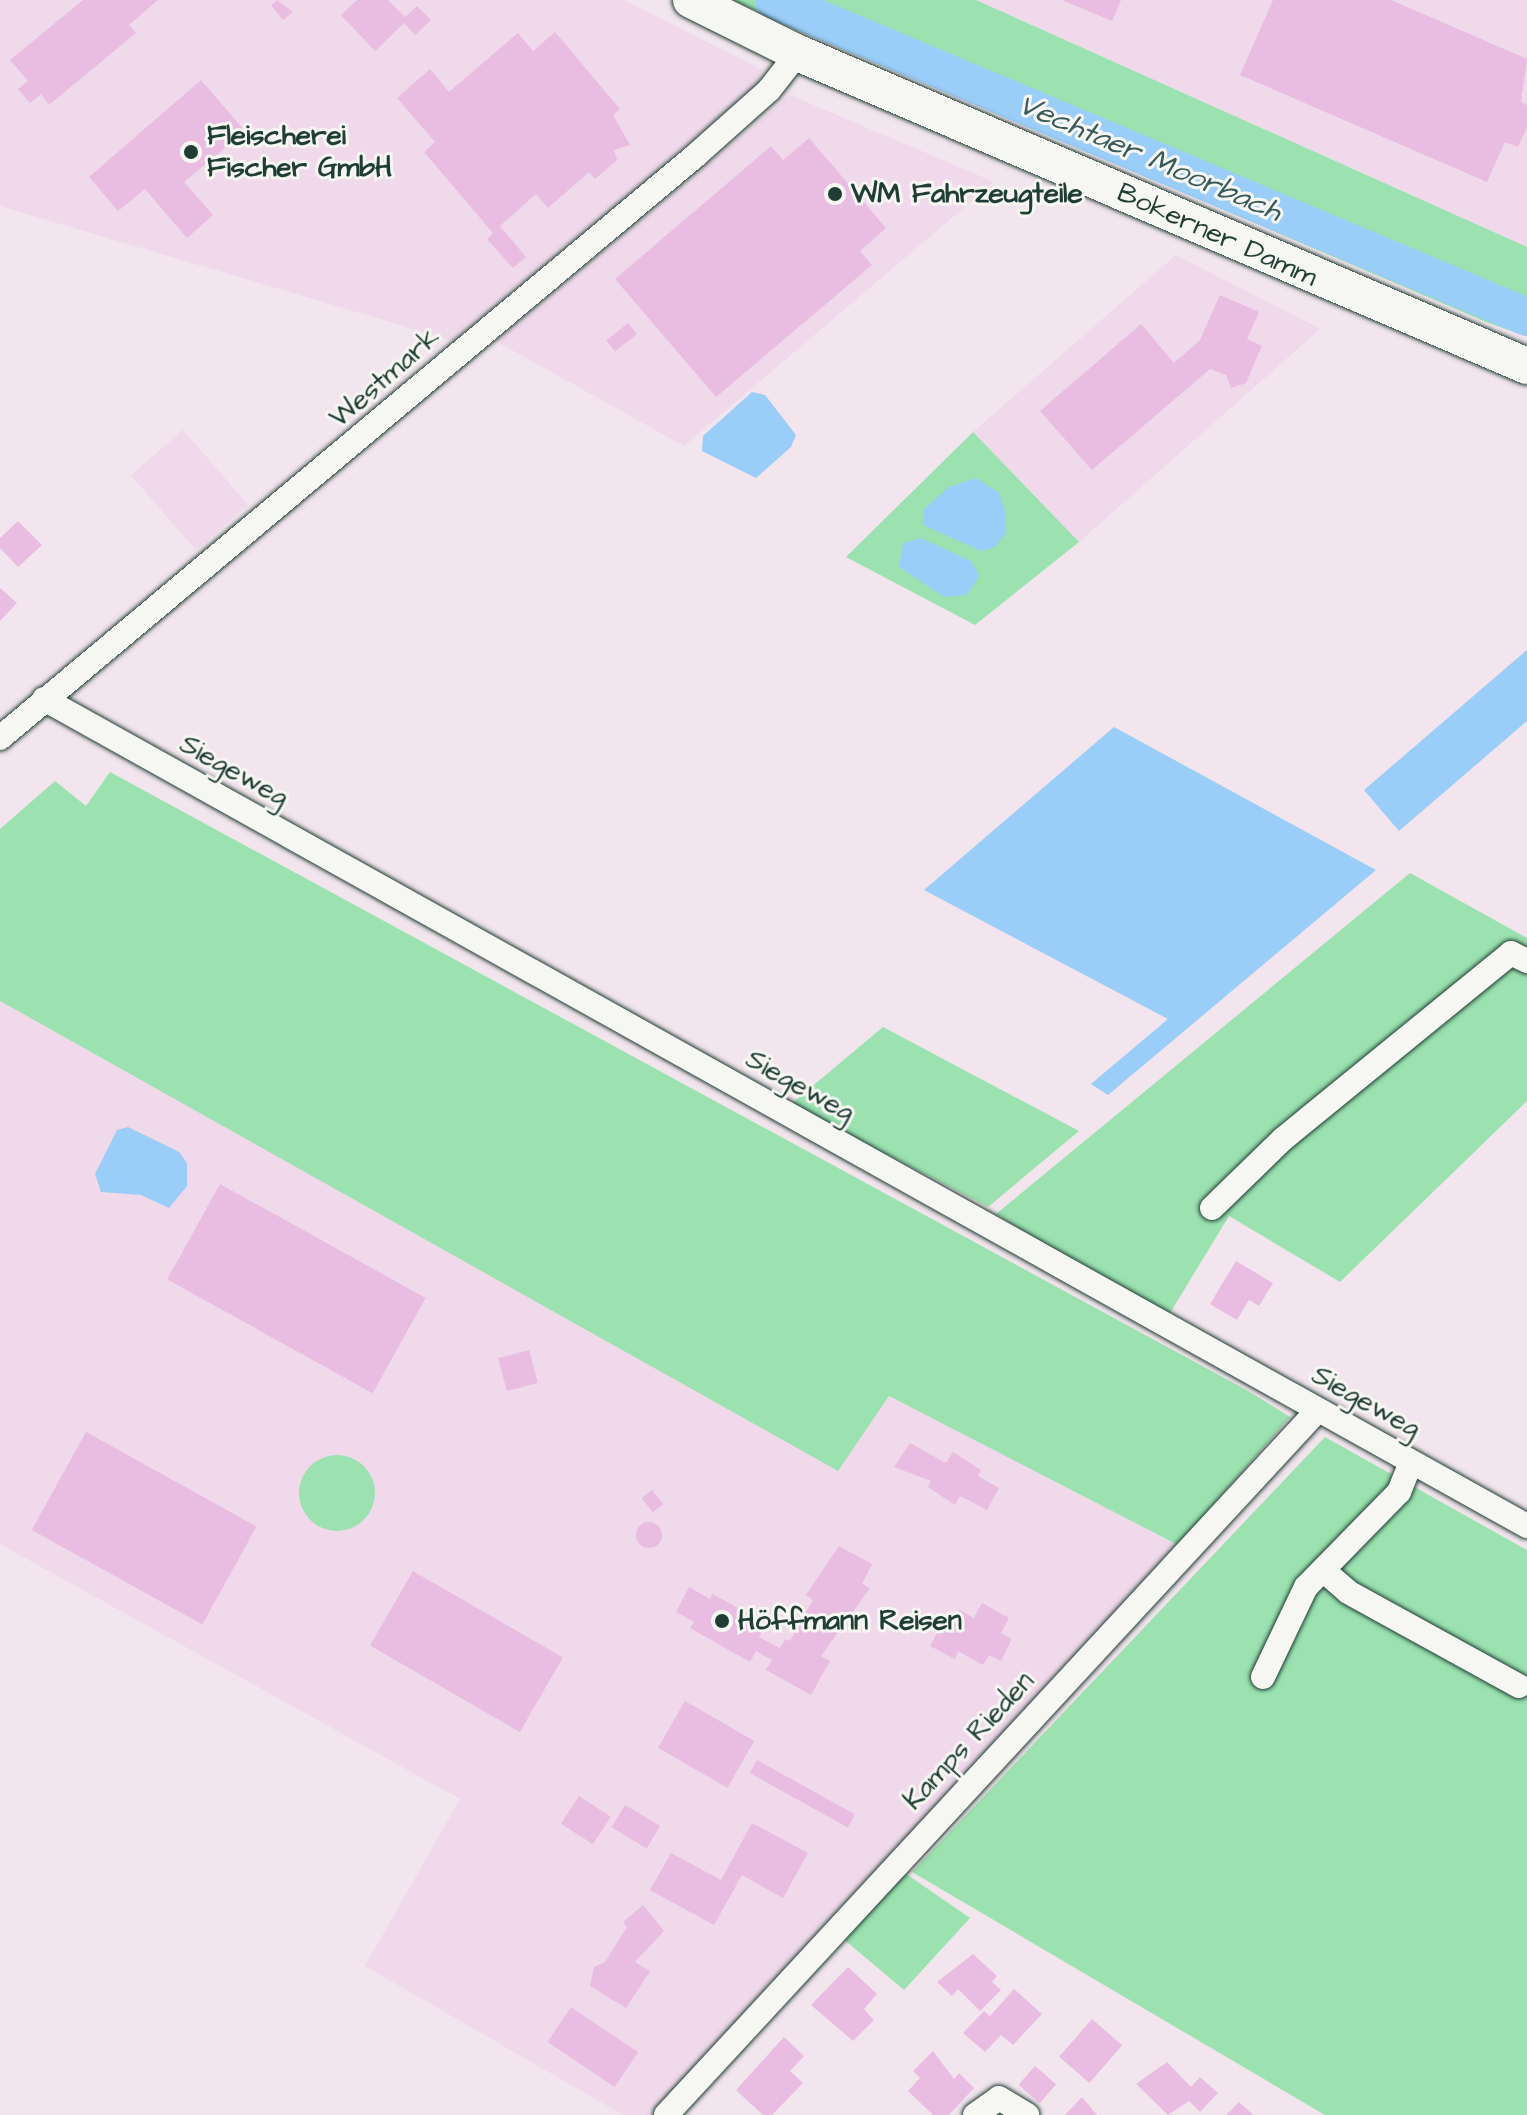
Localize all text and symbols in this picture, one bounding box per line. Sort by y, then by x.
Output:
water label: Vechtaer Moorbach [1013,86,1287,230]
place label: Fleischerei Fischer GmbH [207,119,392,185]
marker: Fleischerei Fischer GmbH [182,143,200,161]
street label: Bokerner Damm [1112,176,1322,294]
place label: WM Fahrzeugteile [851,177,1083,211]
marker: WM Fahrzeugteile [826,185,844,203]
street label: Westmark [323,321,447,435]
street label: Siegeweg [174,727,294,815]
street label: Siegeweg [740,1042,860,1130]
street label: Siegeweg [1306,1358,1426,1446]
place label: Höffmann Reisen [738,1604,962,1638]
marker: Höffmann Reisen [713,1612,731,1630]
street label: Kamps Rieden [896,1665,1042,1817]

